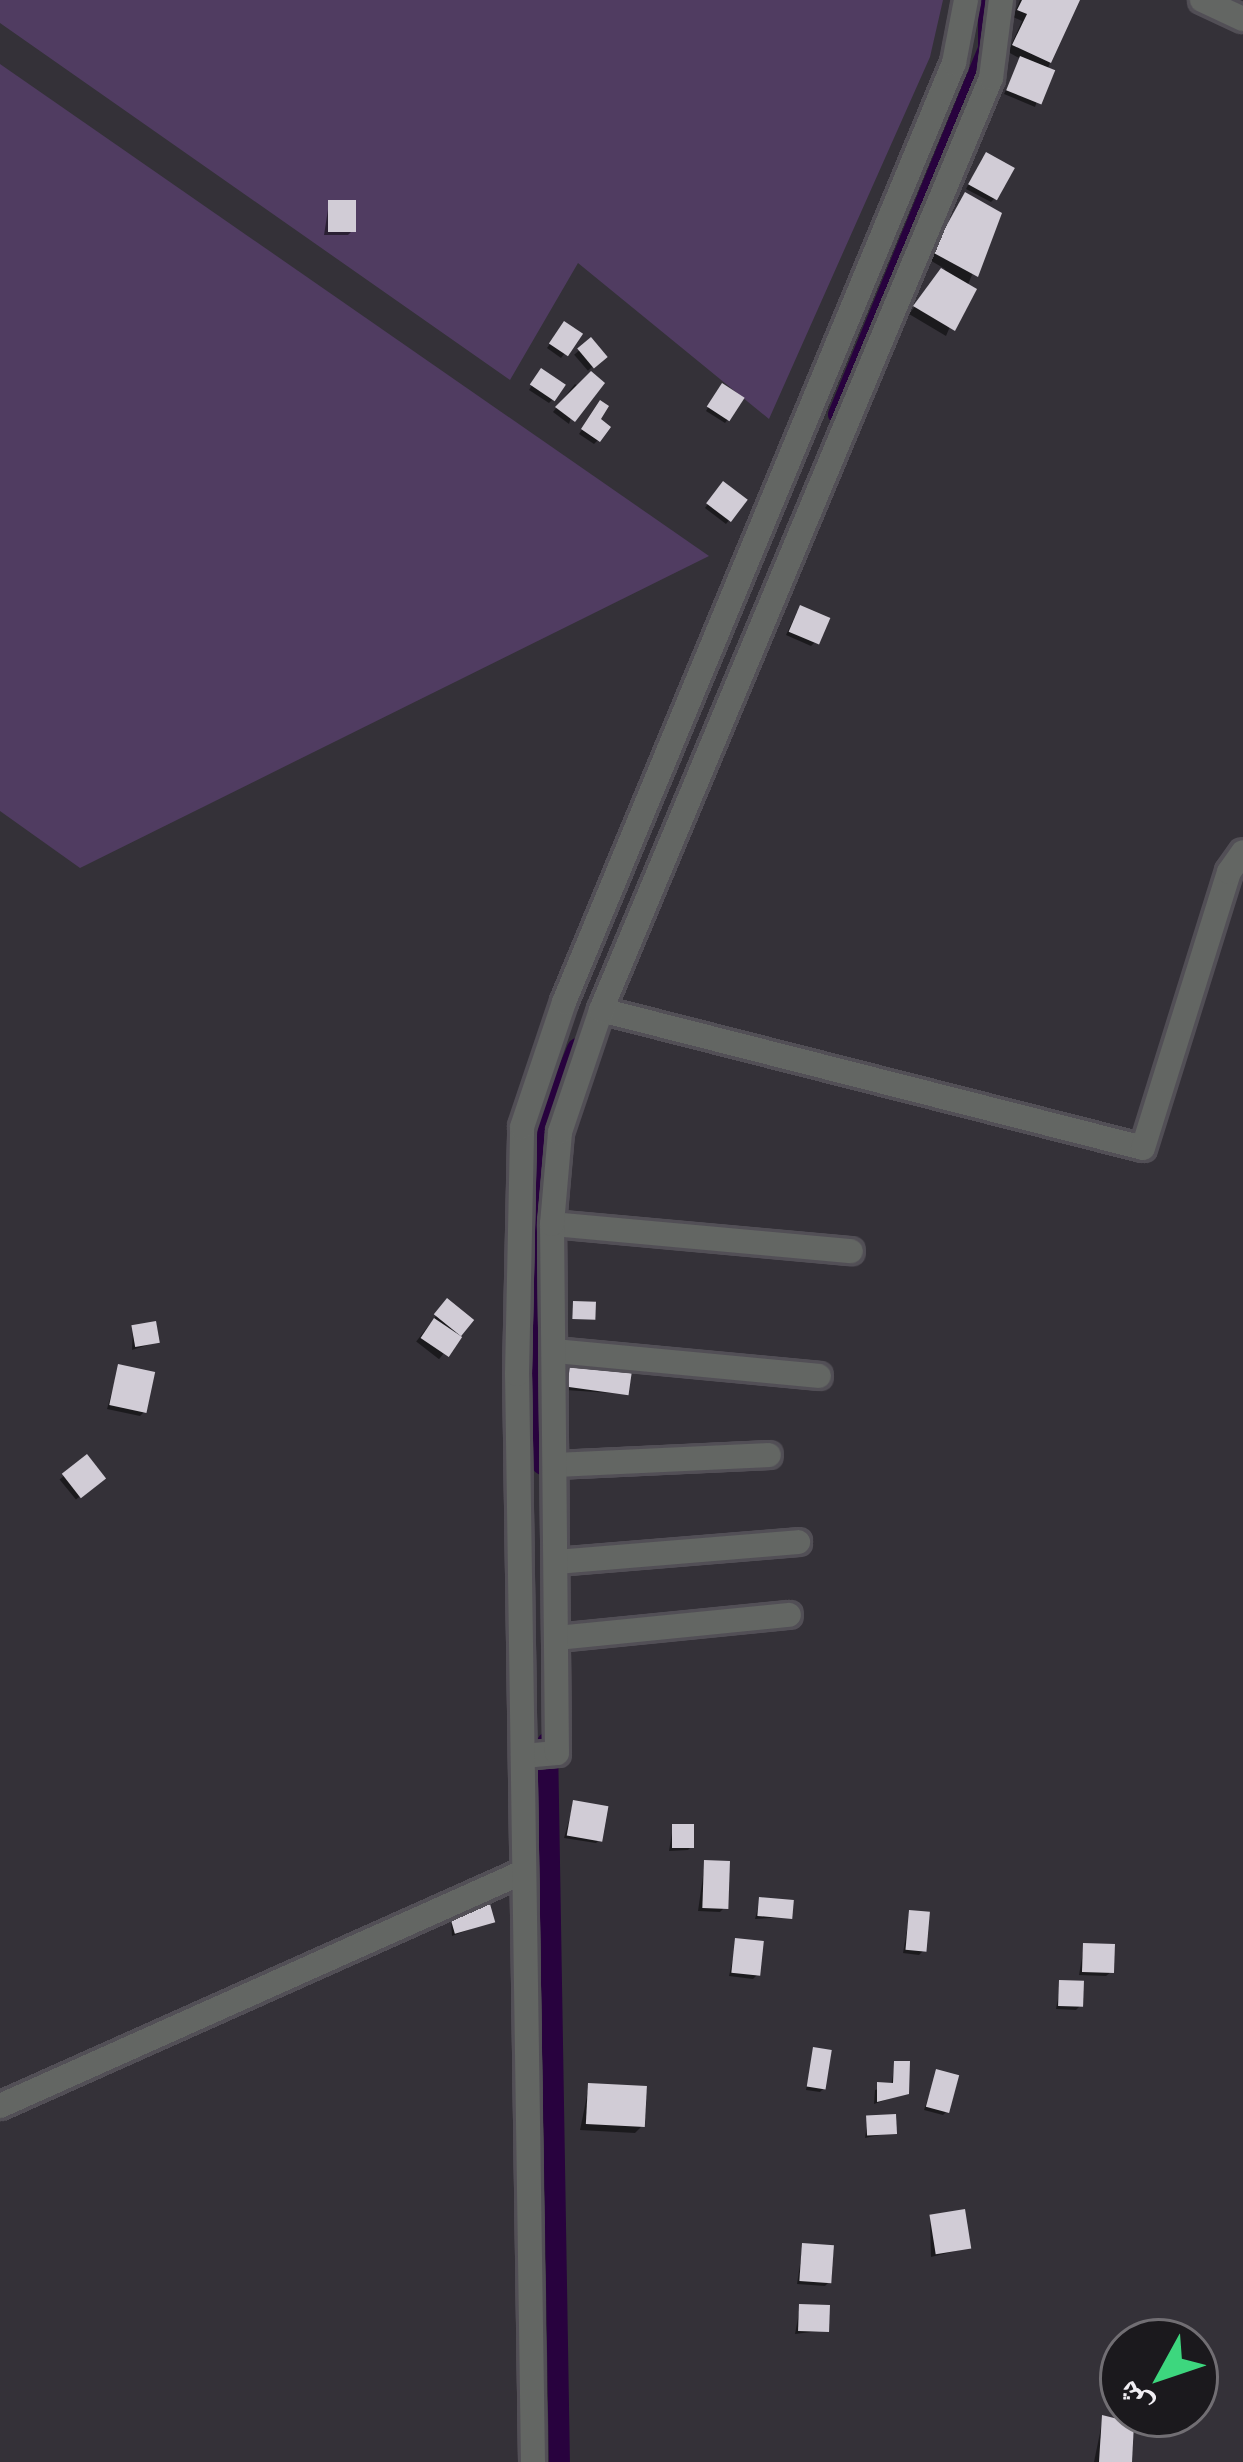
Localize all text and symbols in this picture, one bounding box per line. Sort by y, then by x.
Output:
north arrow [1099,2318,1219,2438]
text: ش [1105,2372,1162,2427]

